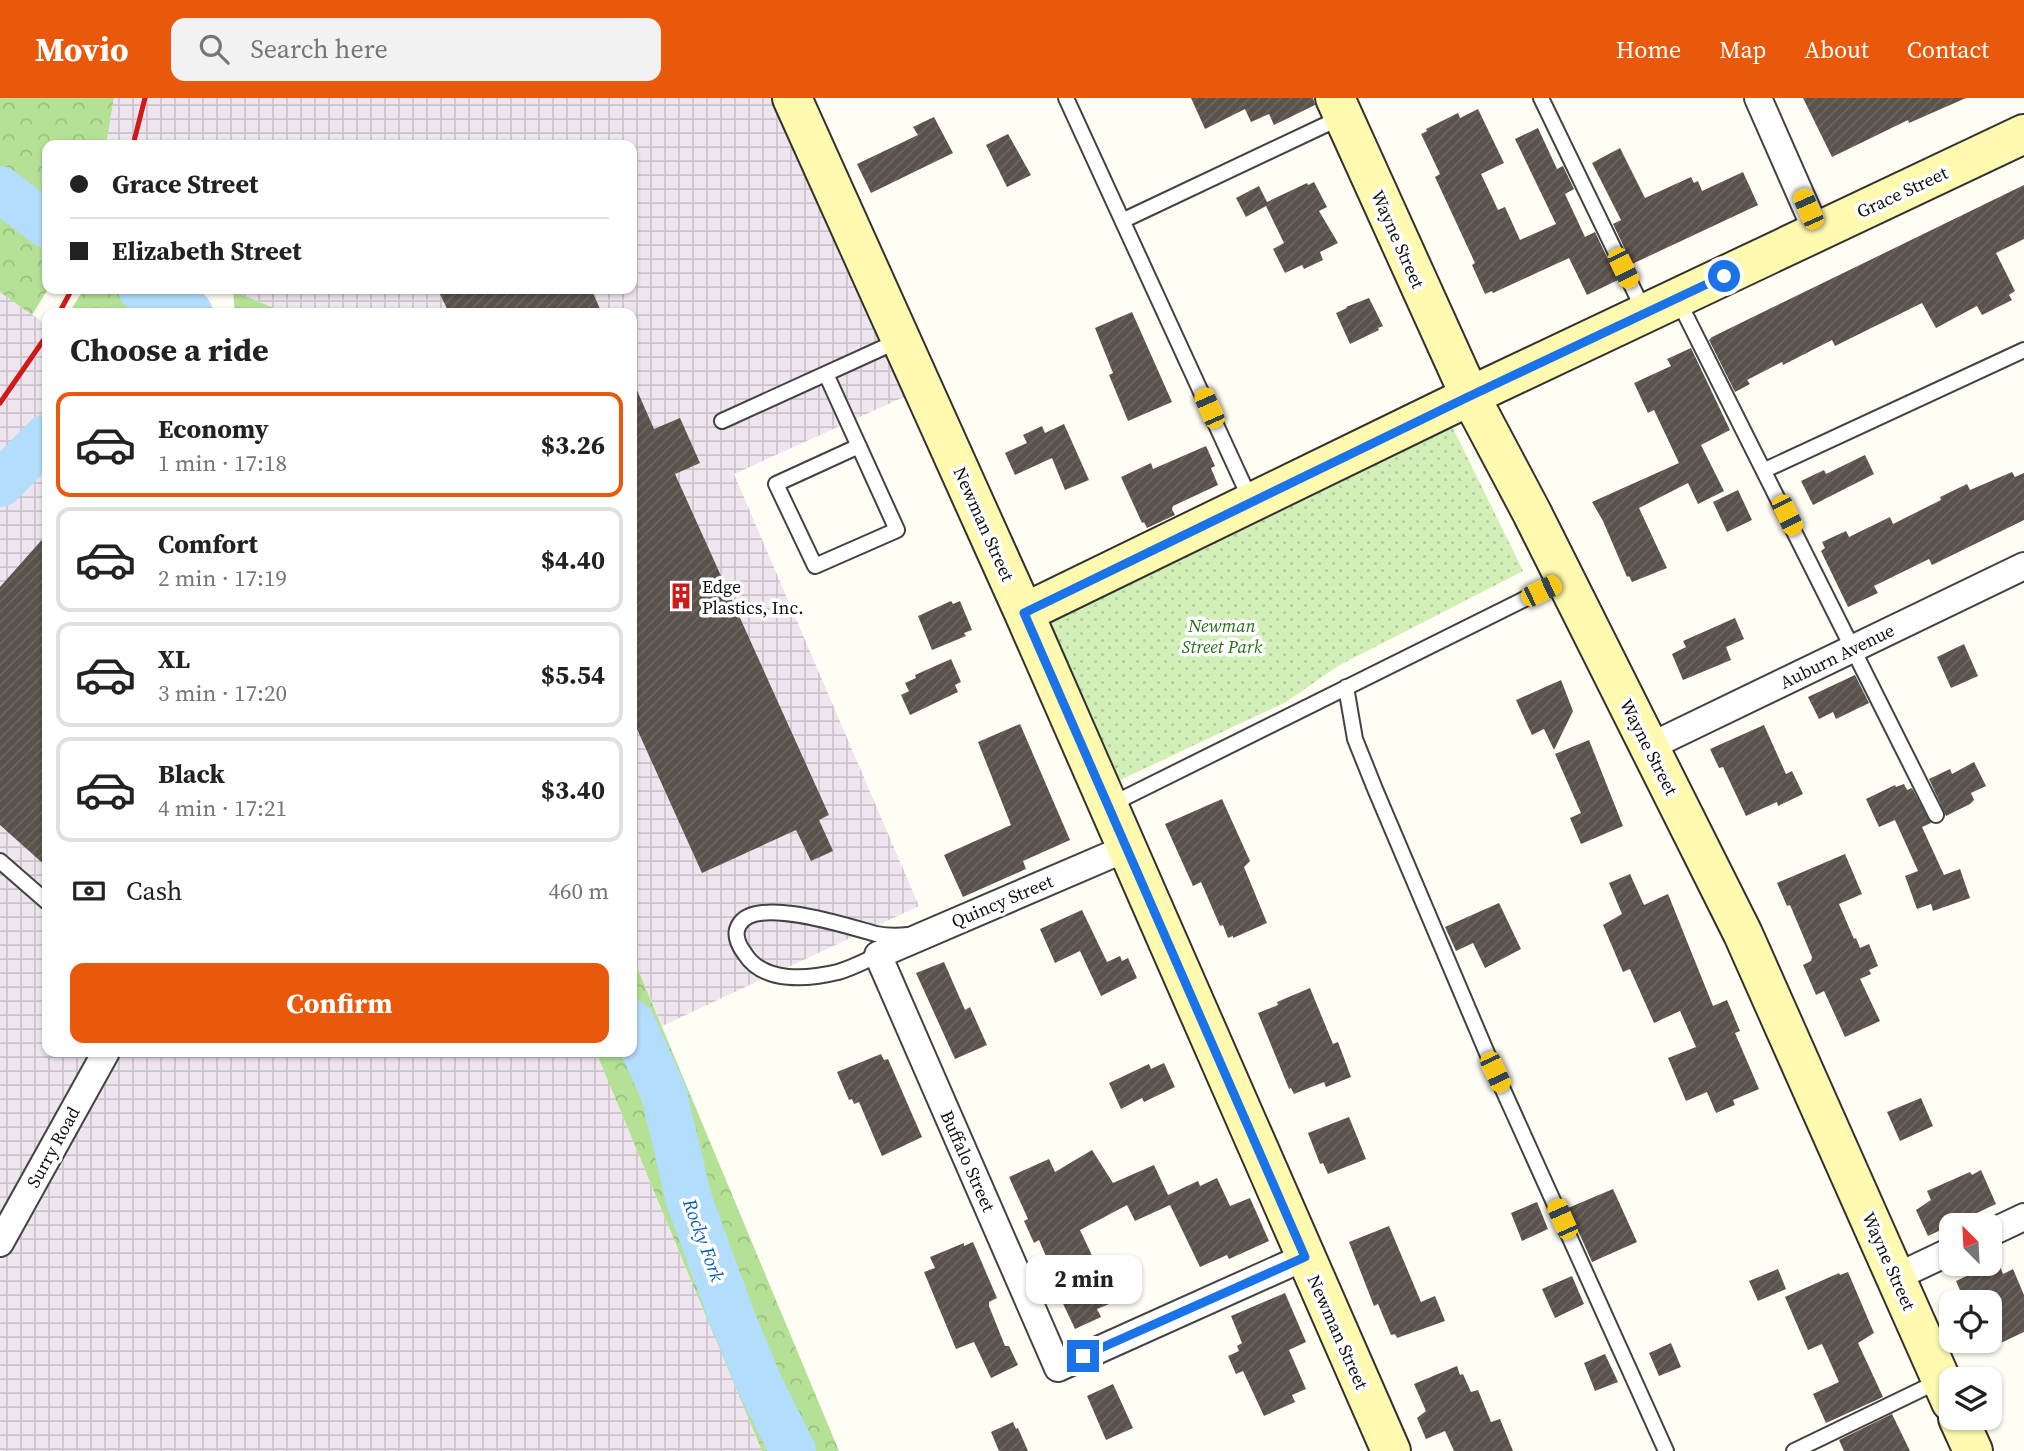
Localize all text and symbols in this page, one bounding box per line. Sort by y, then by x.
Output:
search box [171,18,661,81]
text: Movio [35,27,129,72]
icon: search [195,30,233,68]
text: Search here [251,31,388,67]
text: Home [1616,33,1681,66]
text: Map [1719,33,1766,66]
text: About [1804,33,1869,66]
text: Contact [1907,33,1989,66]
street label: Grace Street [1853,160,1952,224]
text: Grace Street [112,166,258,202]
street label: Wayne Street [1365,186,1431,292]
car [1790,186,1827,232]
text: Elizabeth Street [112,233,302,269]
car [1605,245,1642,291]
route start [1708,260,1740,292]
text: Choose a ride [70,328,269,372]
car [1191,385,1228,431]
text: Economy [158,411,269,447]
icon: car [74,413,137,476]
text: $3.26 [541,427,605,463]
text: 1 min · 17:18 [158,447,287,479]
street label: Newman Street [948,463,1020,585]
car [1769,492,1806,538]
text: Comfort [158,526,258,562]
icon: car [74,528,137,591]
text: $4.40 [541,542,605,578]
text: 2 min · 17:19 [158,562,287,594]
car [1518,572,1565,610]
place label: Edge Plastics, Inc. [702,574,804,620]
building icon: Edge Plastics, Inc. [666,581,696,611]
park label: Newman Street Park [1182,613,1263,659]
street label: Auburn Avenue [1776,617,1898,695]
text: XL [158,641,190,677]
icon: car [74,643,137,706]
text: $5.54 [541,657,605,693]
text: 3 min · 17:20 [158,677,287,709]
street label: Wayne Street [1614,695,1684,800]
text: Black [158,756,225,792]
icon: car [74,758,137,821]
text: $3.40 [541,772,605,808]
text: 4 min · 17:21 [158,792,287,824]
street label: Quincy Street [947,868,1057,934]
icon: cash [70,872,108,910]
text: Cash [126,873,182,909]
text: 460 m [548,875,609,907]
button: Confirm [70,963,609,1043]
car [1477,1049,1514,1095]
street label: Surry Road [20,1102,86,1192]
street label: Buffalo Street [935,1106,1002,1216]
water label: Rocky Fork [677,1194,731,1285]
car [1544,1196,1581,1242]
street label: Wayne Street [1856,1208,1922,1314]
north arrow [1939,1213,2002,1276]
map controls [1939,1213,2002,1430]
callout: 2 min [1025,1254,1141,1304]
text: 2 min [1054,1263,1114,1295]
street label: Newman Street [1302,1271,1374,1393]
button: locate [1939,1290,2002,1353]
route end [1067,1340,1099,1372]
button: layers [1939,1367,2002,1430]

